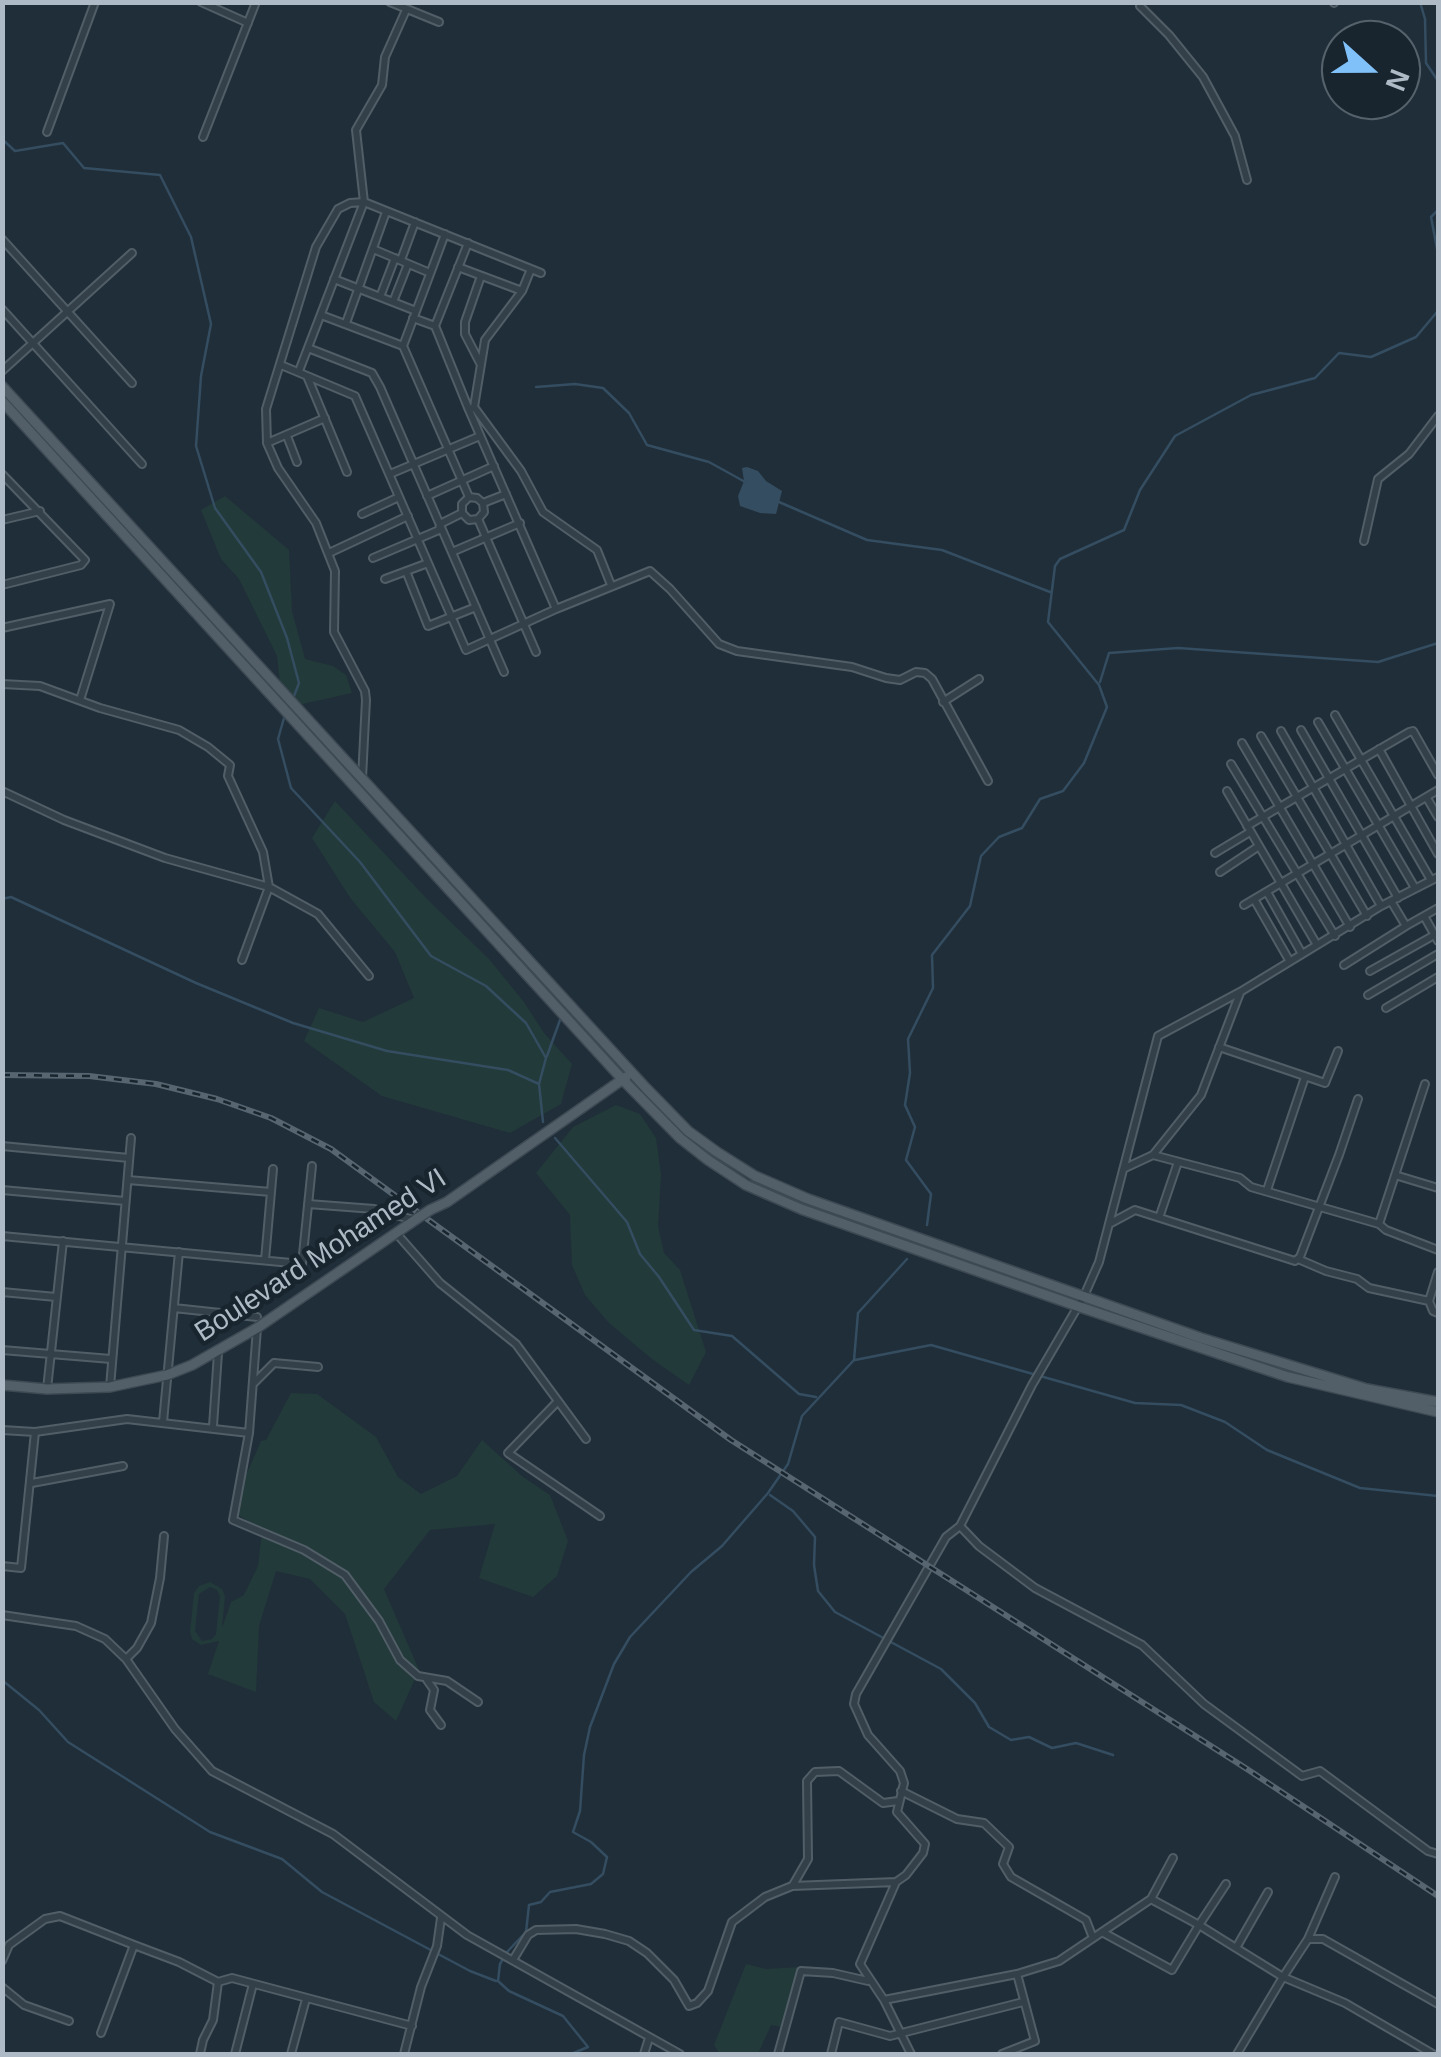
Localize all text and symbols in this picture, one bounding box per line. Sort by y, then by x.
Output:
north arrow [1321,20,1421,120]
text: N [1380,65,1416,95]
street label: Boulevard Mohamed VI [189,1162,453,1350]

